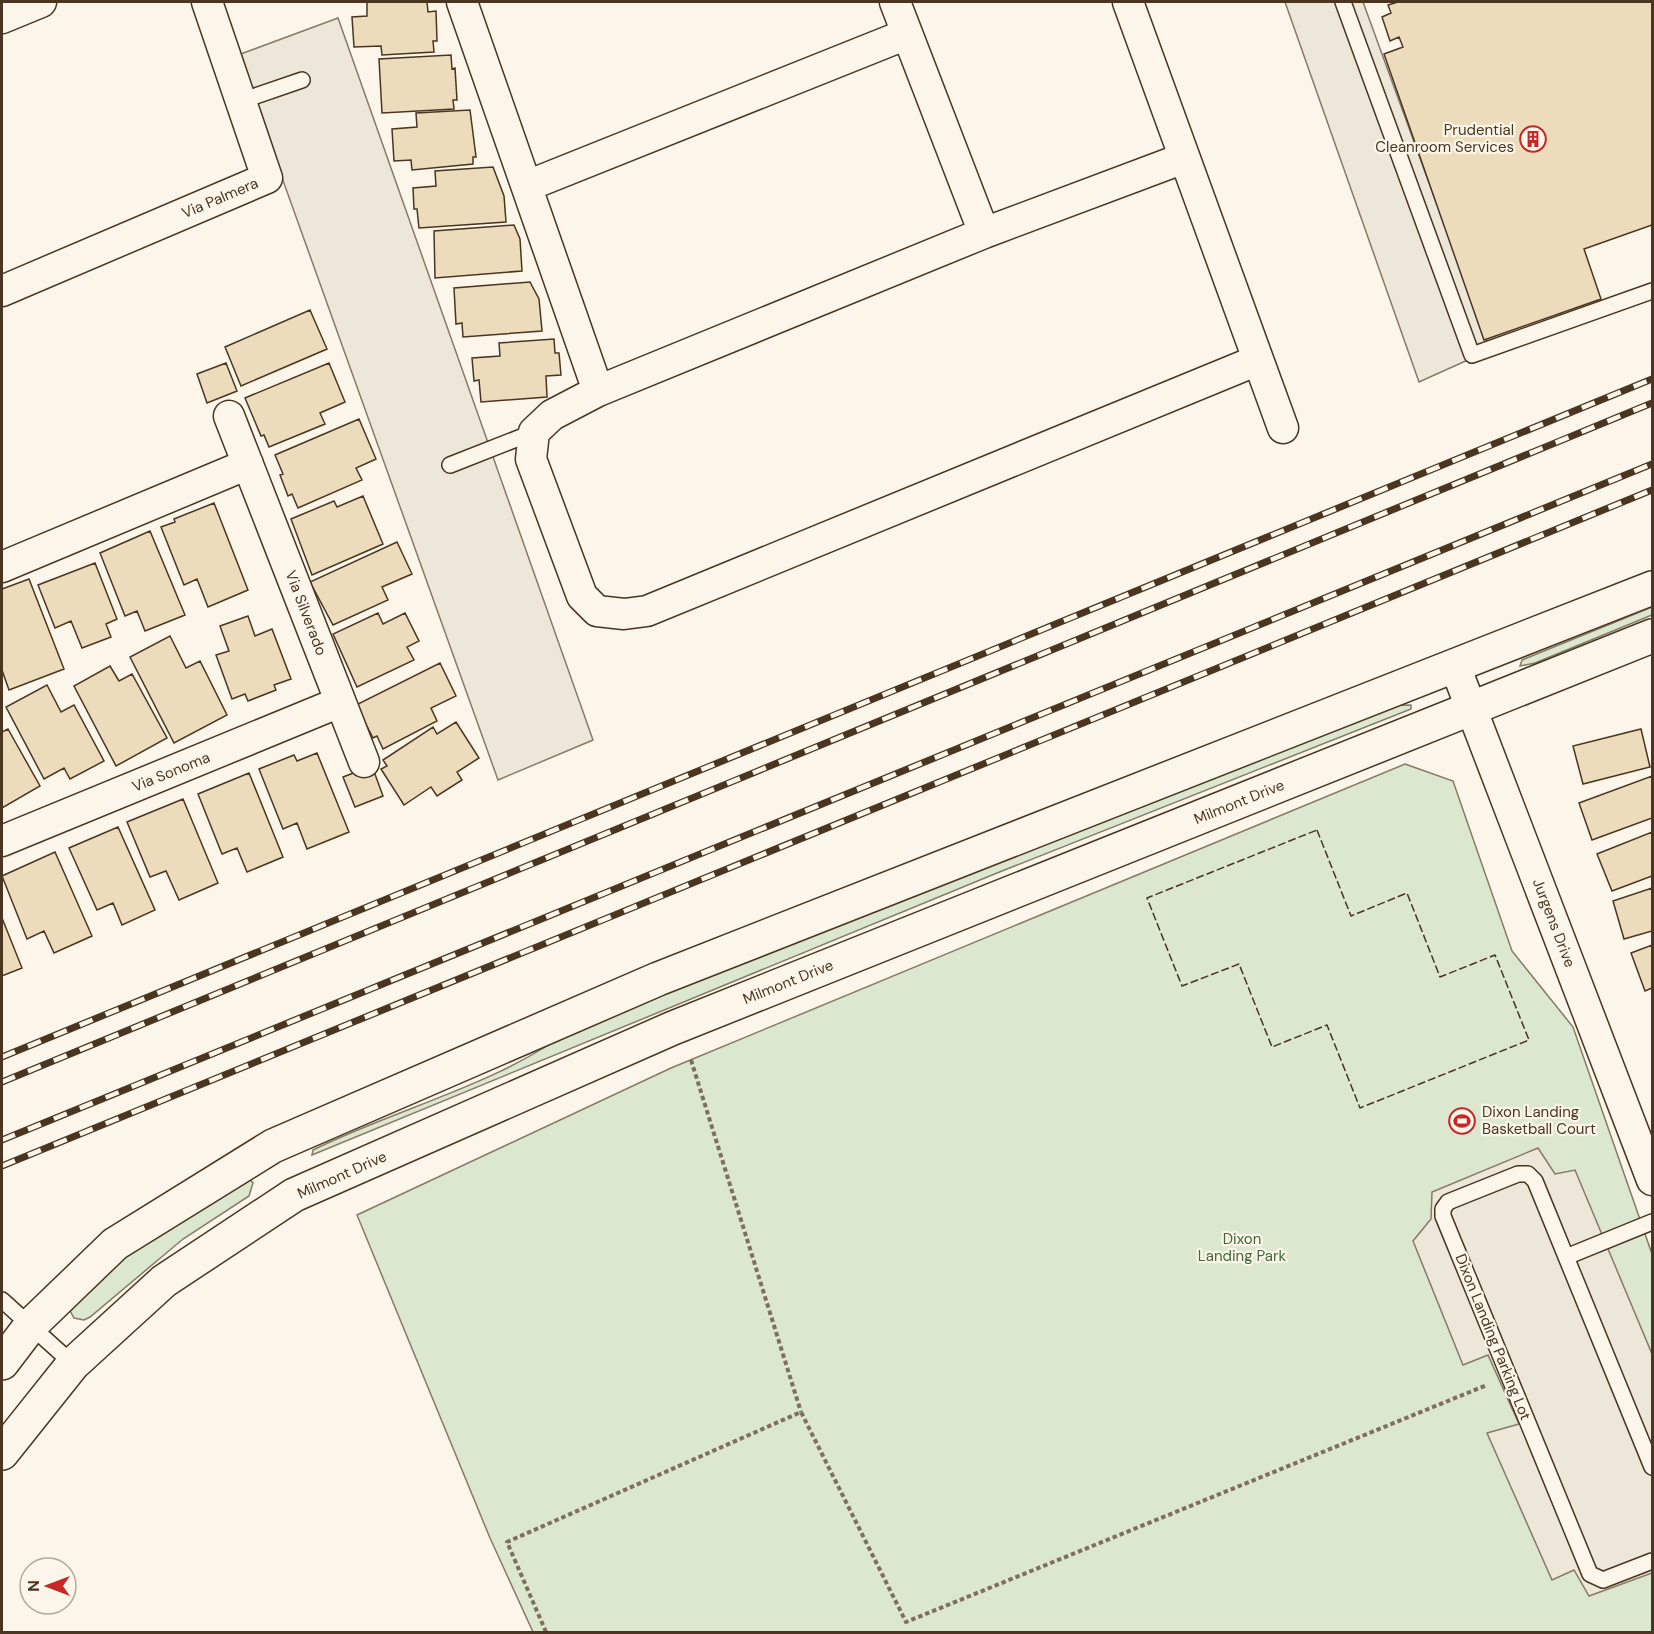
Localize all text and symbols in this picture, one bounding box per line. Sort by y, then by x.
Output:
place label: Prudential Cleanroom Services [1375,120,1514,157]
building icon: Prudential Cleanroom Services [1518,124,1548,154]
street label: Via Palmera [179,173,261,223]
street label: Via Silverado [281,568,331,658]
street label: Via Sonoma [129,747,213,797]
street label: Milmont Drive [1191,775,1287,829]
street label: Jurgens Drive [1528,876,1580,970]
street label: Milmont Drive [740,955,836,1009]
place label: Dixon Landing Basketball Court [1482,1102,1596,1139]
sports icon: Dixon Landing Basketball Court [1447,1106,1477,1136]
street label: Milmont Drive [294,1146,390,1204]
park label: Dixon Landing Park [1198,1229,1287,1266]
street label: Dixon Landing Parking Lot [1450,1251,1536,1423]
north arrow [18,1556,78,1616]
text: N [23,1580,44,1592]

